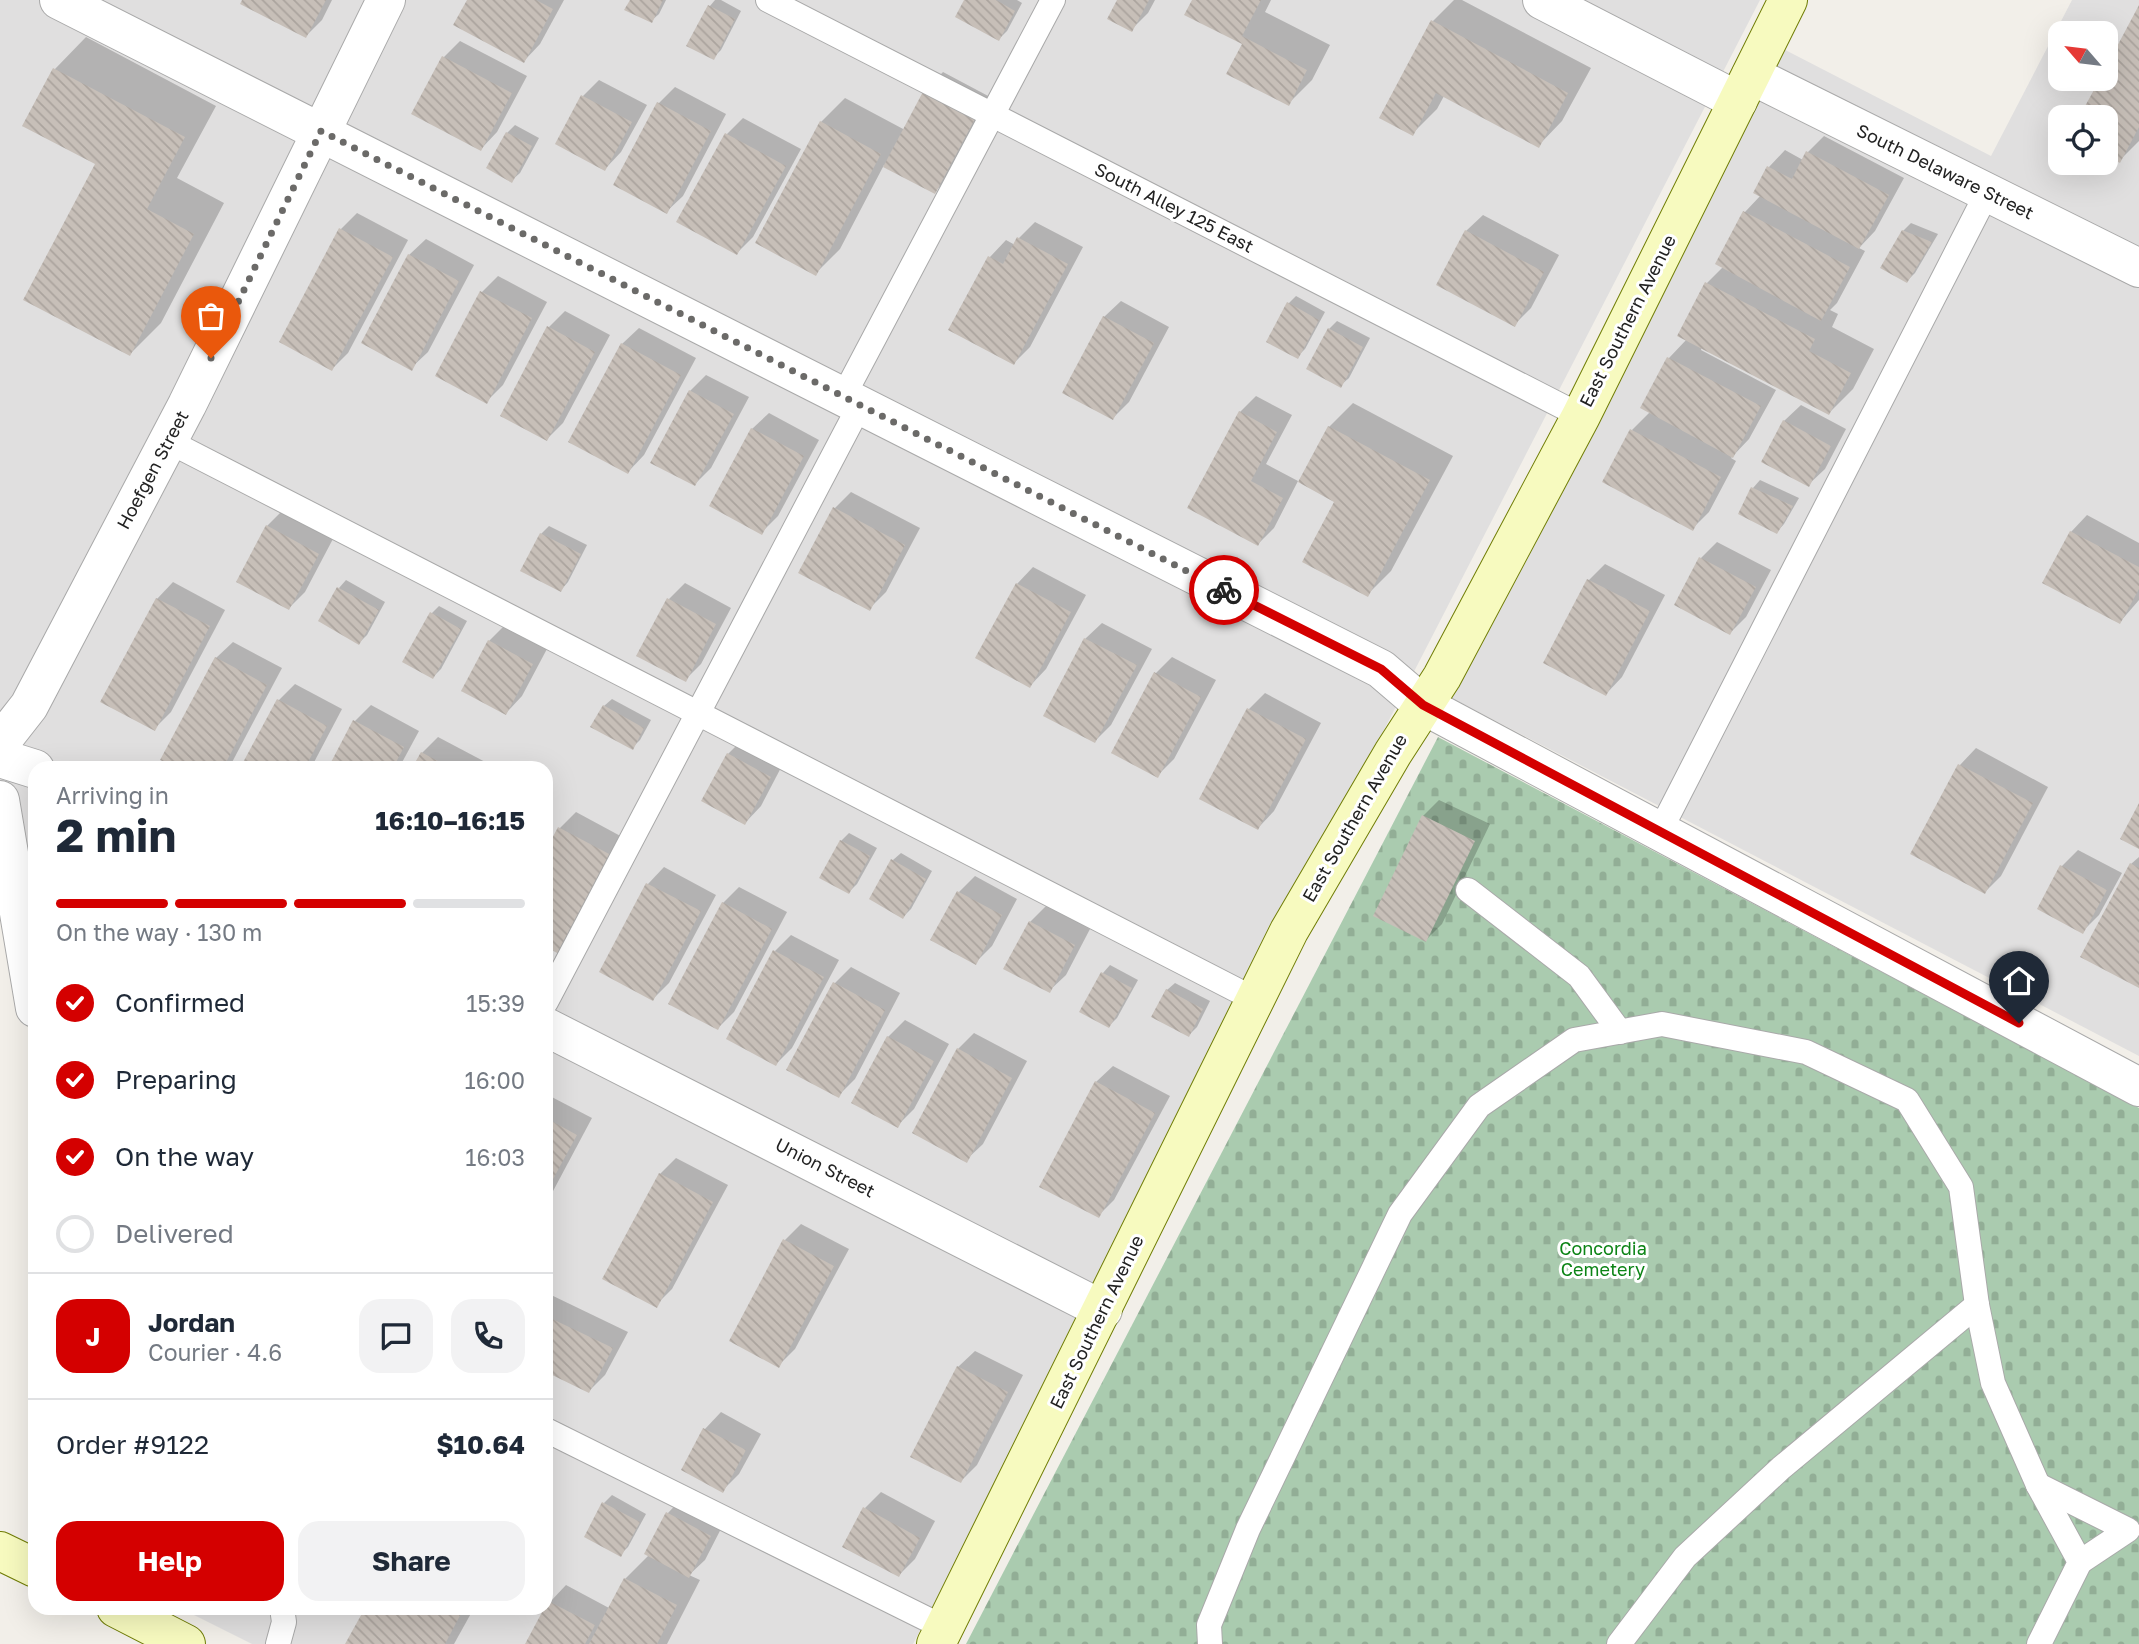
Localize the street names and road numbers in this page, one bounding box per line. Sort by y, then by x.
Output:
street label: South Delaware Street [1853,119,2038,224]
street label: South Alley 125 East [1091,157,1258,257]
street label: East Southern Avenue [1574,231,1680,410]
street label: Hoefgen Street [112,406,193,533]
street label: East Southern Avenue [1297,730,1411,905]
street label: Union Street [772,1133,879,1202]
street label: East Southern Avenue [1045,1231,1148,1412]

